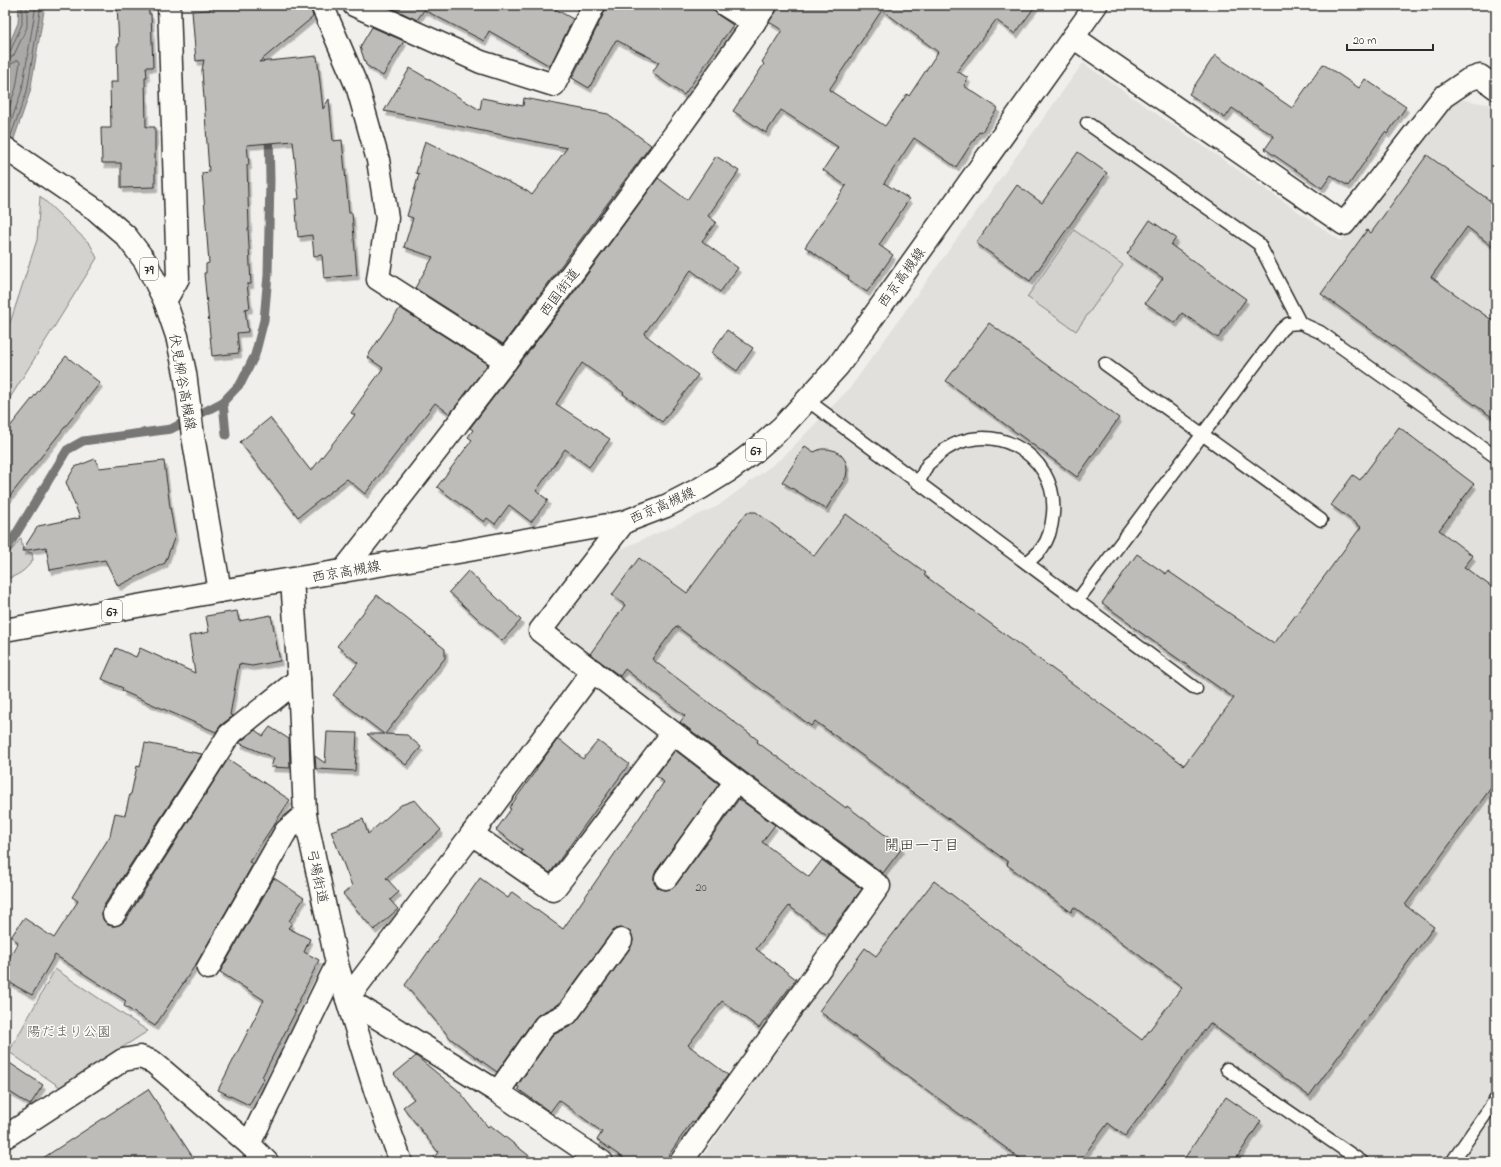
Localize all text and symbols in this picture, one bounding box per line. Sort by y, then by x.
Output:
scale bar [1347,26,1433,52]
text: 20 m [1353,32,1376,50]
street label: 西京高槻線 [873,243,931,312]
road number: 79 [140,258,158,280]
street label: 西国街道 [535,264,585,322]
street label: 伏見柳谷高槻線 [163,332,200,432]
road number: 67 [746,439,766,461]
street label: 西京高槻線 [626,483,699,530]
street label: 西京高槻線 [310,556,383,589]
road number: 67 [102,600,122,622]
district label: 開田一丁目 [884,835,960,857]
street label: 弓場街道 [300,847,333,906]
house number: 20 [695,879,707,897]
park label: 陽だまり公園 [27,1022,111,1043]

